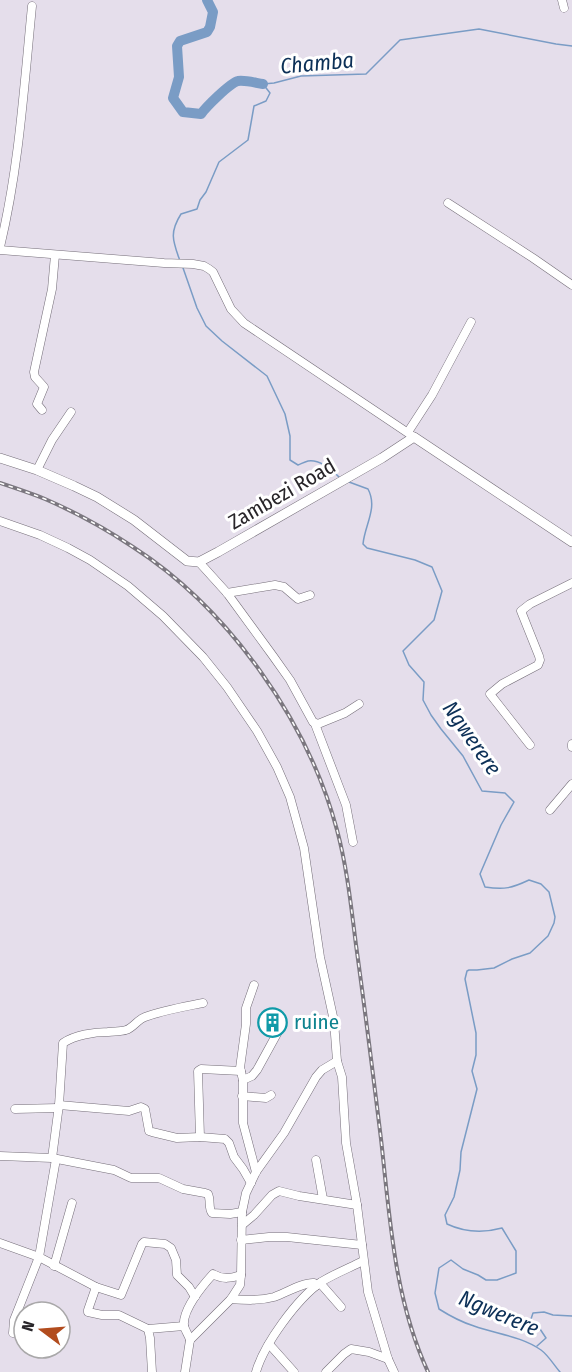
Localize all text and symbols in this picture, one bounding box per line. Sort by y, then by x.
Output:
water label: Chamba [279,46,355,80]
street label: Zambezi Road [224,453,340,535]
water label: Ngwerere [437,696,507,780]
building icon: ruine [257,1006,289,1038]
place label: ruine [294,1009,339,1035]
water label: Ngwerere [455,1284,543,1342]
north arrow [12,1300,72,1360]
text: N [18,1319,39,1333]

